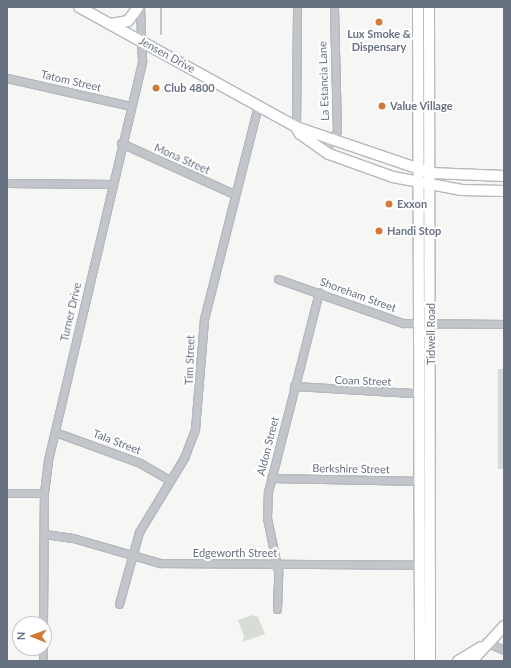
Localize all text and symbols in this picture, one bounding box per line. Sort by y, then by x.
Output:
marker: Lux Smoke & Dispensary [374,17,384,27]
place label: Lux Smoke & Dispensary [347,28,411,54]
street label: Jensen Drive [137,34,197,76]
street label: La Estancia Lane [316,41,332,121]
street label: Tatom Street [39,68,103,94]
place label: Club 4800 [164,81,215,95]
marker: Club 4800 [151,83,161,93]
place label: Value Village [390,99,453,113]
marker: Value Village [377,101,387,111]
street label: Mona Street [152,141,212,177]
place label: Exxon [397,197,427,211]
marker: Exxon [384,199,394,209]
place label: Handi Stop [387,224,441,238]
marker: Handi Stop [374,226,384,236]
street label: Shoreham Street [318,275,398,315]
street label: Turner Drive [58,281,84,343]
street label: Tidwell Road [424,303,438,365]
street label: Tim Street [183,335,197,385]
street label: Coan Street [334,373,392,389]
street label: Aldon Street [254,415,282,477]
street label: Tala Street [91,427,143,457]
street label: Berkshire Street [312,462,390,476]
street label: Edgeworth Street [193,546,277,560]
north arrow [12,616,52,656]
text: N [14,631,27,640]

